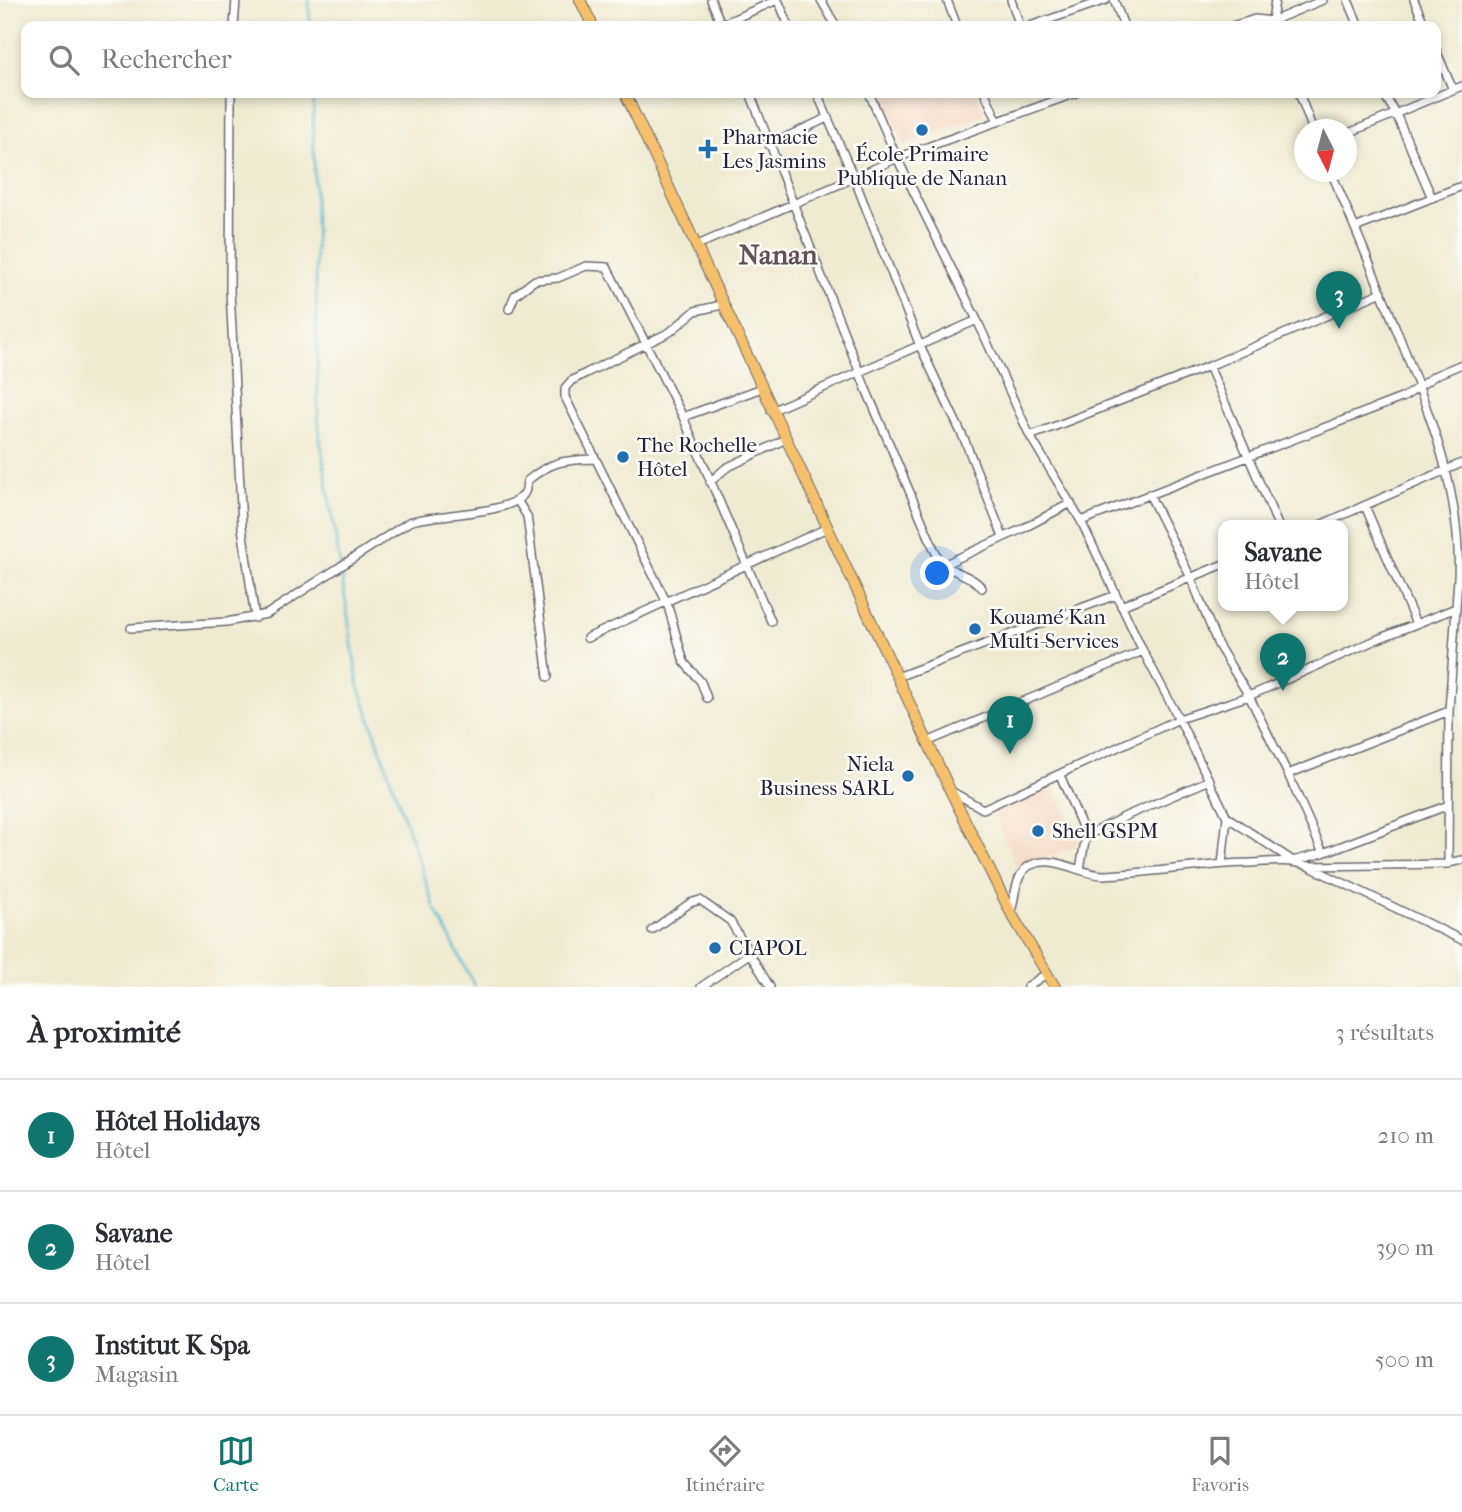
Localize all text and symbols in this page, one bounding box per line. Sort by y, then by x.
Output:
search box [21,21,1441,98]
icon: search [45,41,83,79]
text: Rechercher [101,44,232,75]
north arrow [1294,119,1357,182]
marker: École Primaire Publique de Nanan [914,122,930,138]
place label: Pharmacie Les Jasmins [722,125,826,173]
marker: Pharmacie Les Jasmins [700,141,716,157]
place label: École Primaire Publique de Nanan [837,142,1007,190]
district label: Nanan [738,238,818,271]
pin: 3 [1316,271,1362,329]
place label: The Rochelle Hôtel [637,433,757,481]
marker: The Rochelle Hôtel [615,449,631,465]
popup [1218,520,1348,611]
text: Savane [1244,537,1322,568]
your location [920,556,954,590]
text: Hôtel [1244,568,1300,595]
place label: Kouamé Kan Multi-Services [989,605,1119,653]
marker: Kouamé Kan Multi-Services [967,621,983,637]
pin: 2 [1260,633,1306,691]
pin: 1 [987,696,1033,754]
place label: Niela Business SARL [760,752,894,800]
marker: Niela Business SARL [900,768,916,784]
place label: Shell GSPM [1052,819,1158,843]
marker: Shell GSPM [1030,823,1046,839]
place label: CIAPOL [729,936,807,960]
marker: CIAPOL [707,940,723,956]
text: À proximité [28,1015,181,1050]
text: 3 résultats [1335,1019,1434,1046]
text: Hôtel Holidays [95,1106,260,1137]
text: 1 [47,1122,55,1149]
text: 210 m [1377,1122,1434,1149]
text: Hôtel [95,1137,150,1164]
text: Savane [95,1218,173,1249]
text: 2 [45,1234,57,1261]
text: 390 m [1376,1234,1434,1261]
text: Hôtel [95,1249,150,1276]
text: Institut K Spa [95,1330,249,1361]
text: 3 [46,1346,56,1373]
text: 500 m [1375,1346,1434,1373]
text: Magasin [95,1361,178,1388]
tab: Carte [213,1432,259,1496]
tab: Itinéraire [685,1432,765,1496]
tab: Favoris [1191,1432,1249,1496]

